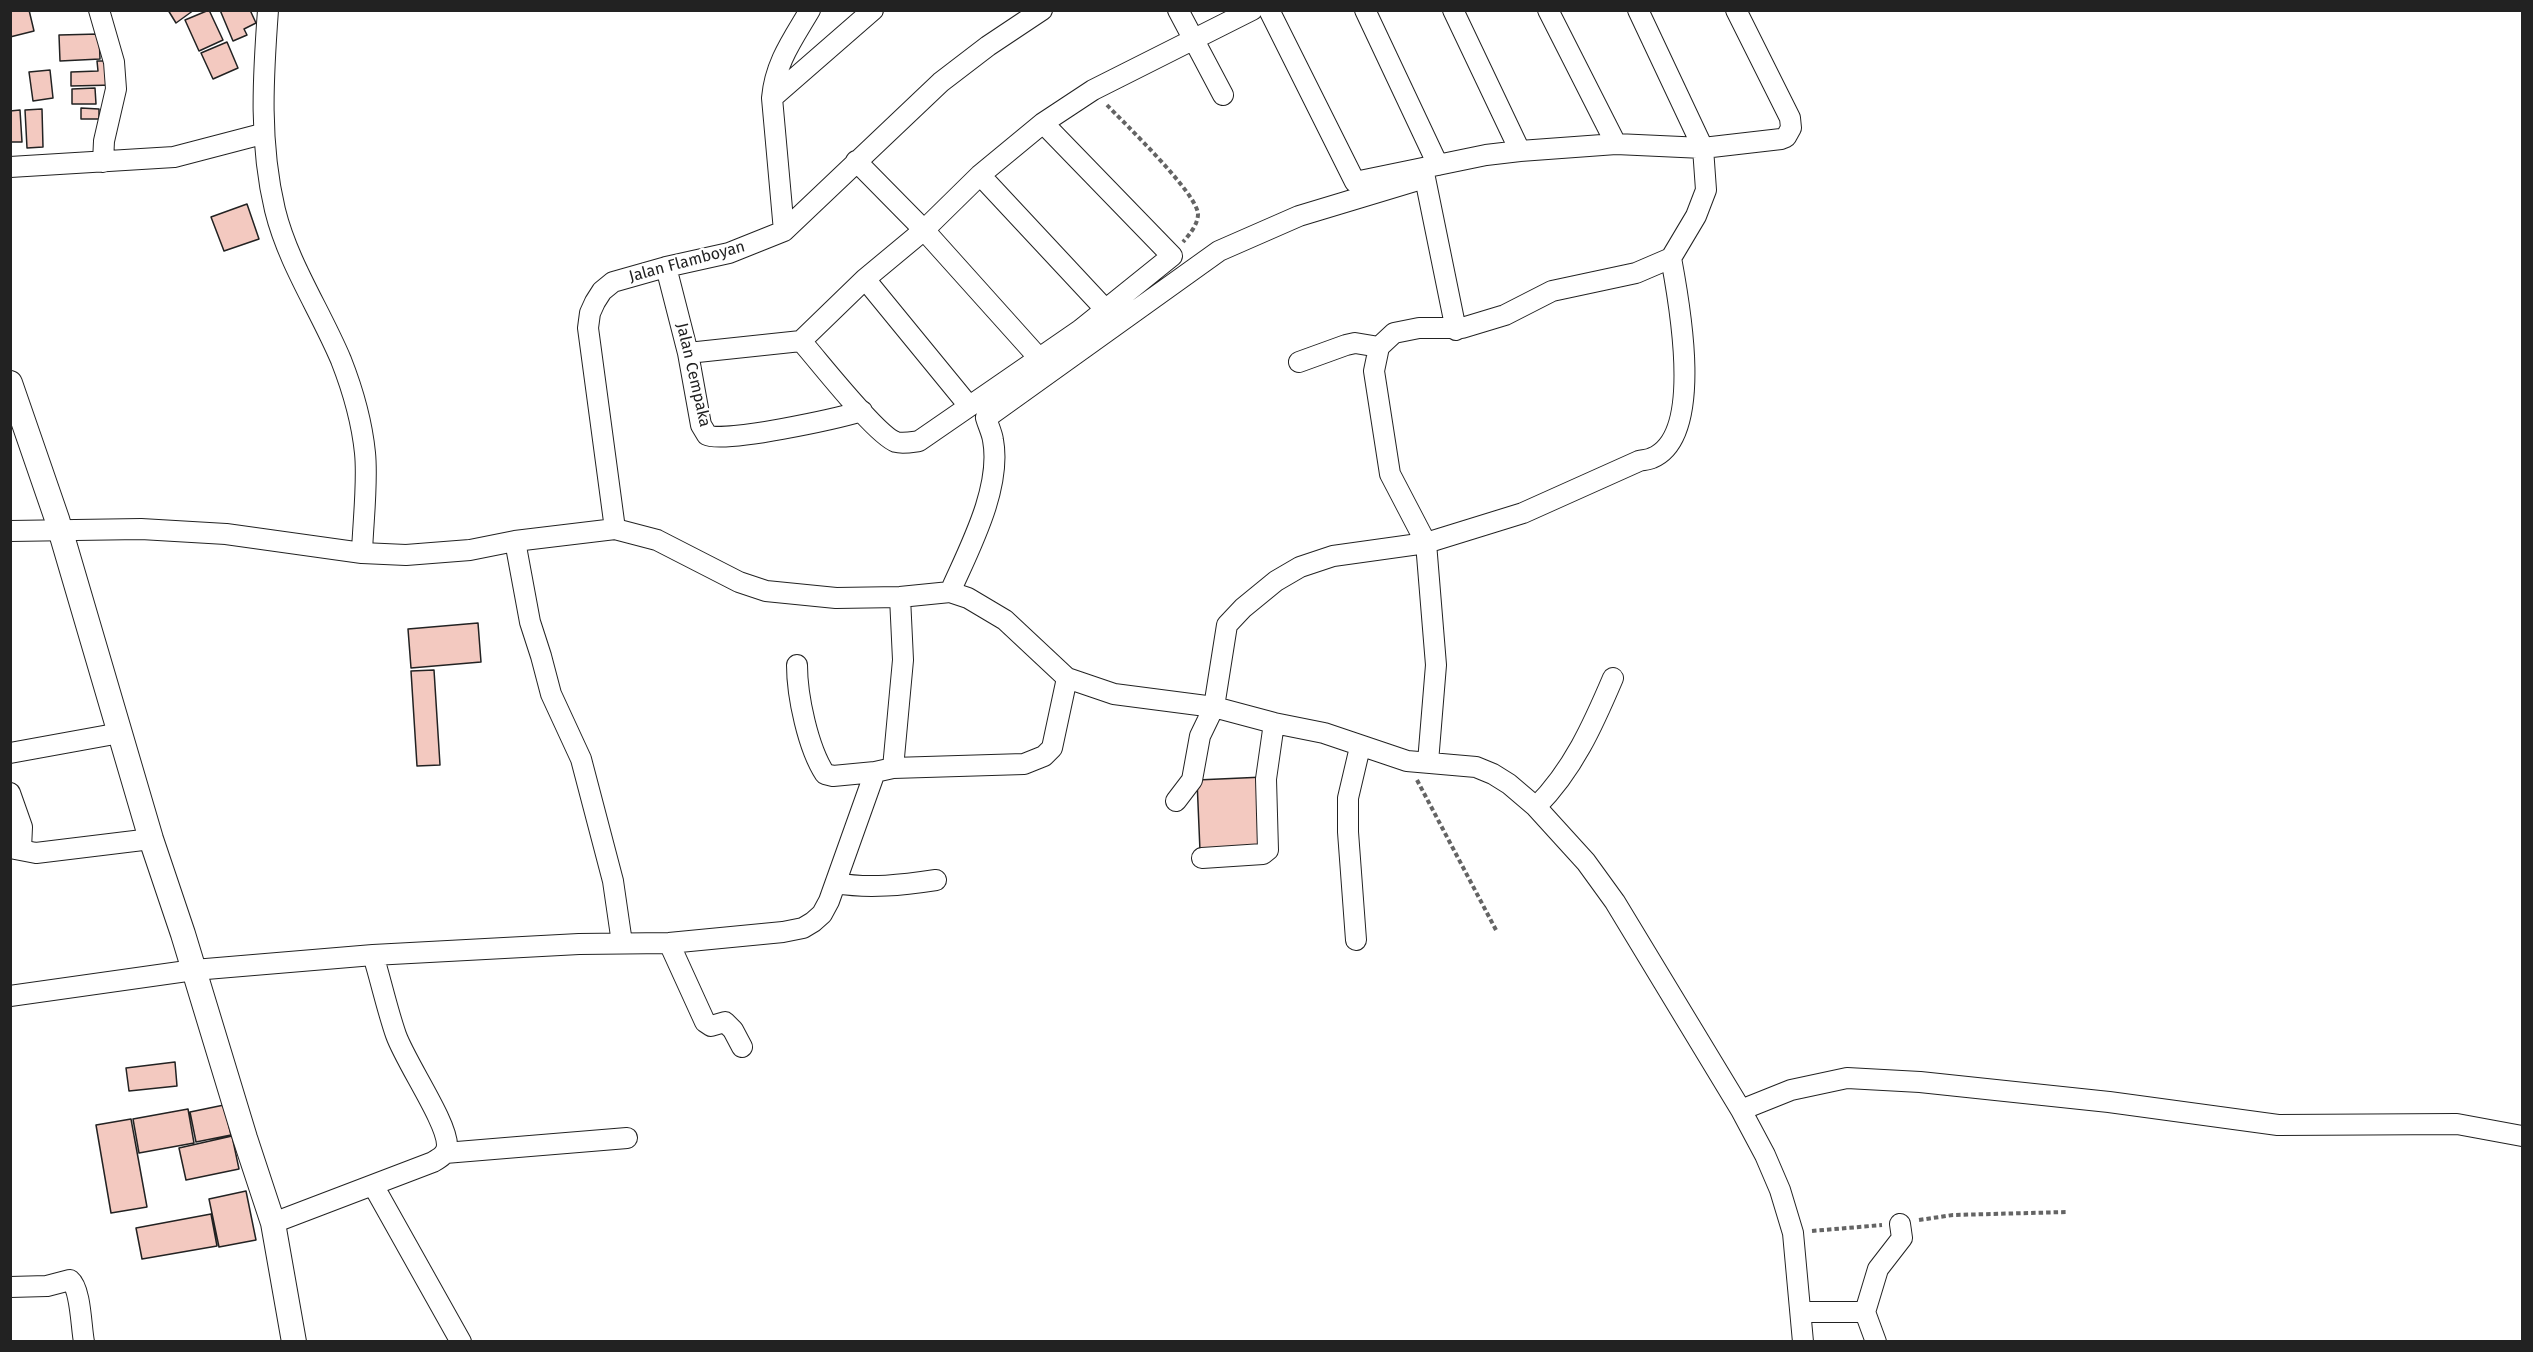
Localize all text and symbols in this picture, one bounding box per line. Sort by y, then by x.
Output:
street label: Jalan Flamboyan [627,237,747,287]
street label: Jalan Cempaka [672,321,714,429]

